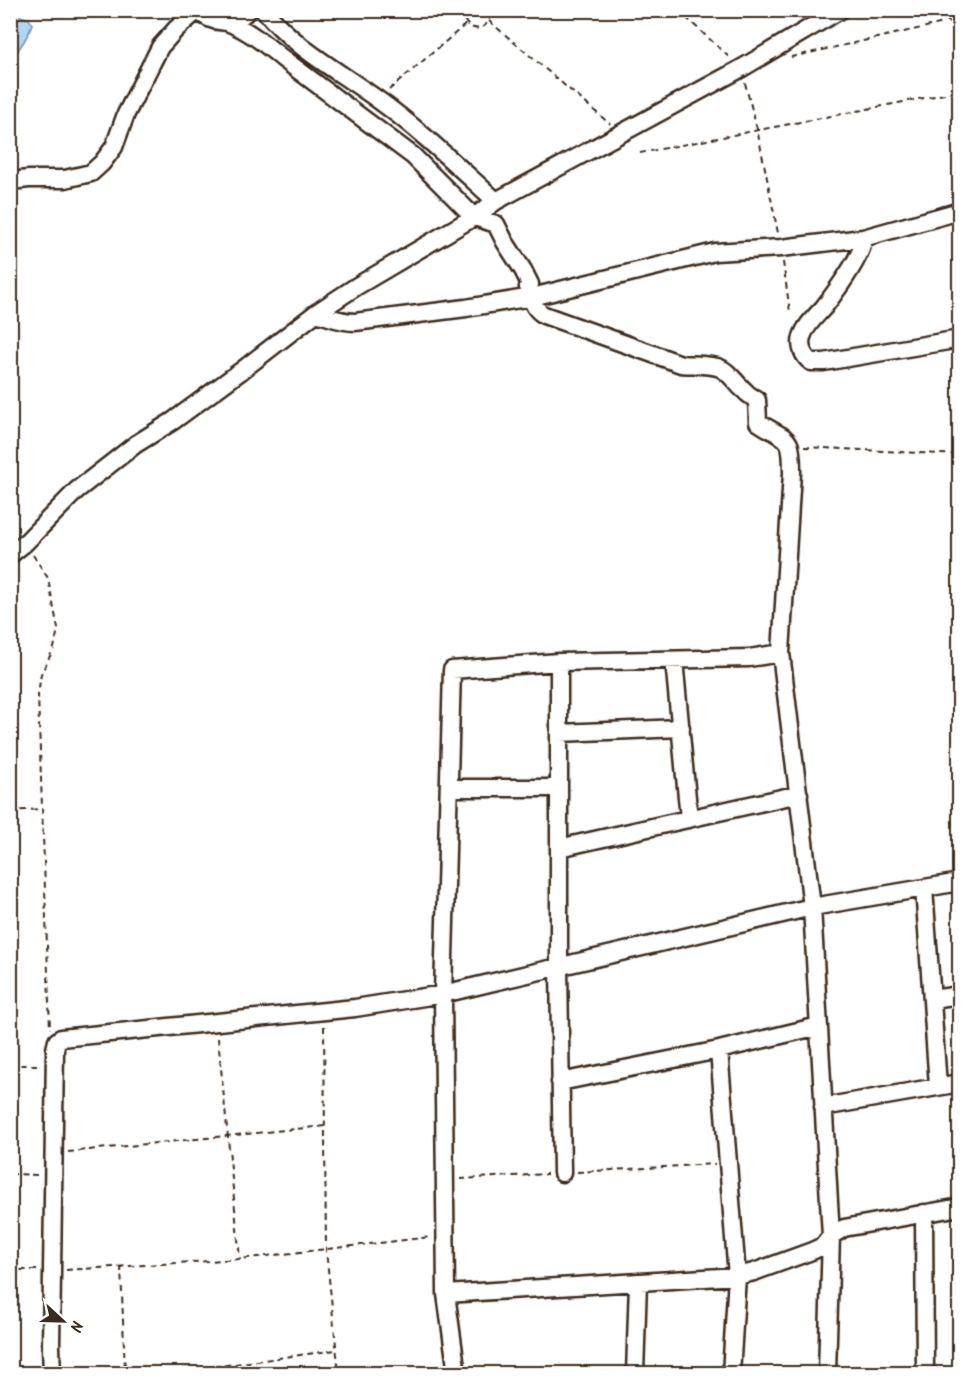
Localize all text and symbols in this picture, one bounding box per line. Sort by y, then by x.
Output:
north arrow [33,1291,93,1351]
text: N [62,1317,89,1335]

